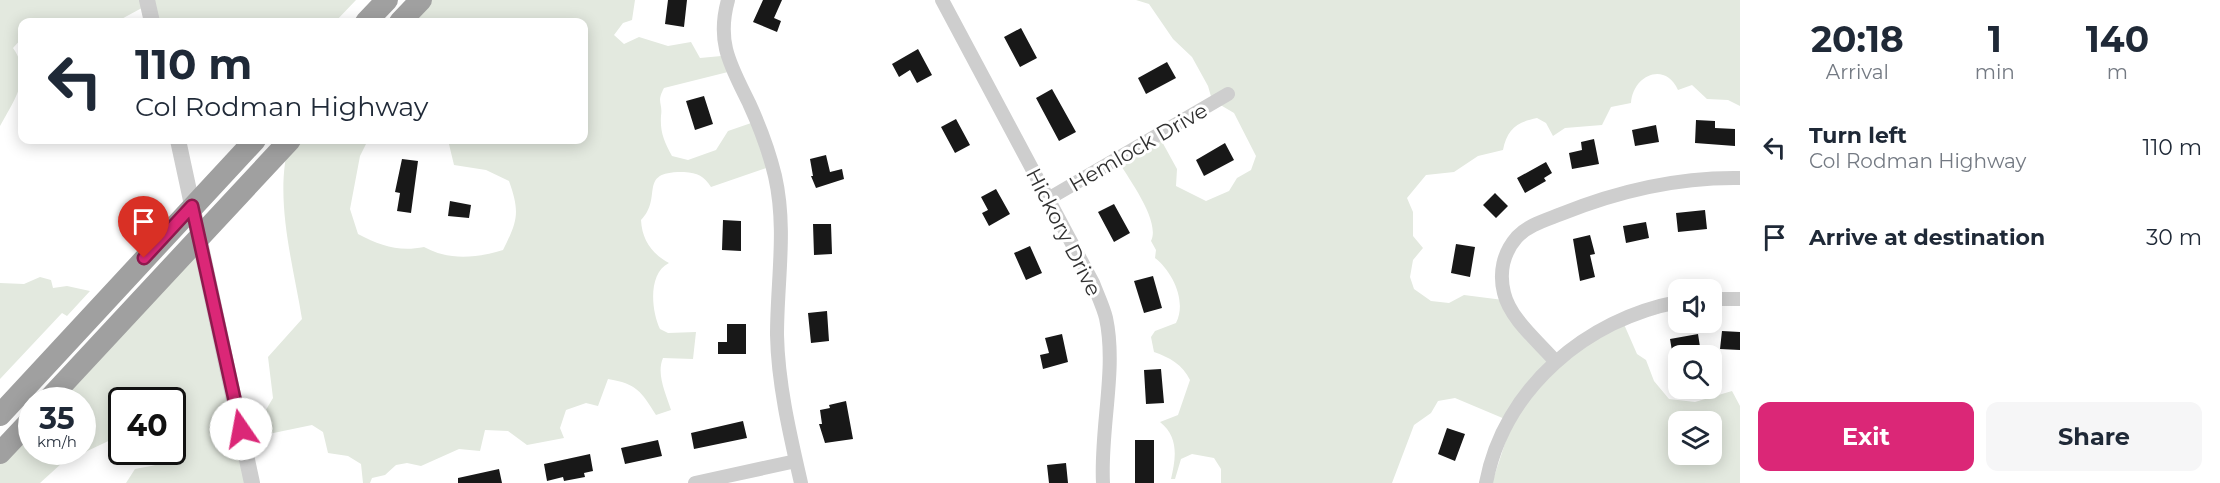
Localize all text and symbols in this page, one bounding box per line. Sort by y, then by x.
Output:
text: 20:18 [1811,17,1904,61]
text: 1 [1988,17,2002,61]
text: 140 [2086,17,2149,61]
text: 110 m [135,38,252,90]
icon: left [36,42,114,120]
text: Arrival [1826,60,1889,84]
text: min [1975,60,2015,84]
text: m [2107,60,2128,84]
text: Col Rodman Highway [135,90,428,123]
street label: Hemlock Drive [1064,97,1212,197]
text: Turn left [1809,122,1907,149]
icon: left [1758,131,1791,164]
text: 110 m [2142,134,2202,161]
text: Col Rodman Highway [1809,149,2026,173]
street label: Hickory Drive [1021,164,1107,300]
pin [118,196,169,258]
icon: arrive [127,205,160,238]
icon: arrive [1758,221,1791,254]
text: Arrive at destination [1809,224,2045,251]
text: 30 m [2146,224,2202,251]
map controls [1668,279,1722,465]
button: sound [1668,279,1722,333]
button: search [1668,345,1722,399]
speed limit sign: 40 [108,387,186,465]
position arrow [209,397,273,461]
text: 35 [39,400,75,437]
button: Exit [1758,402,1974,471]
button: Share [1986,402,2202,471]
button: layers [1668,411,1722,465]
text: km/h [37,432,77,451]

